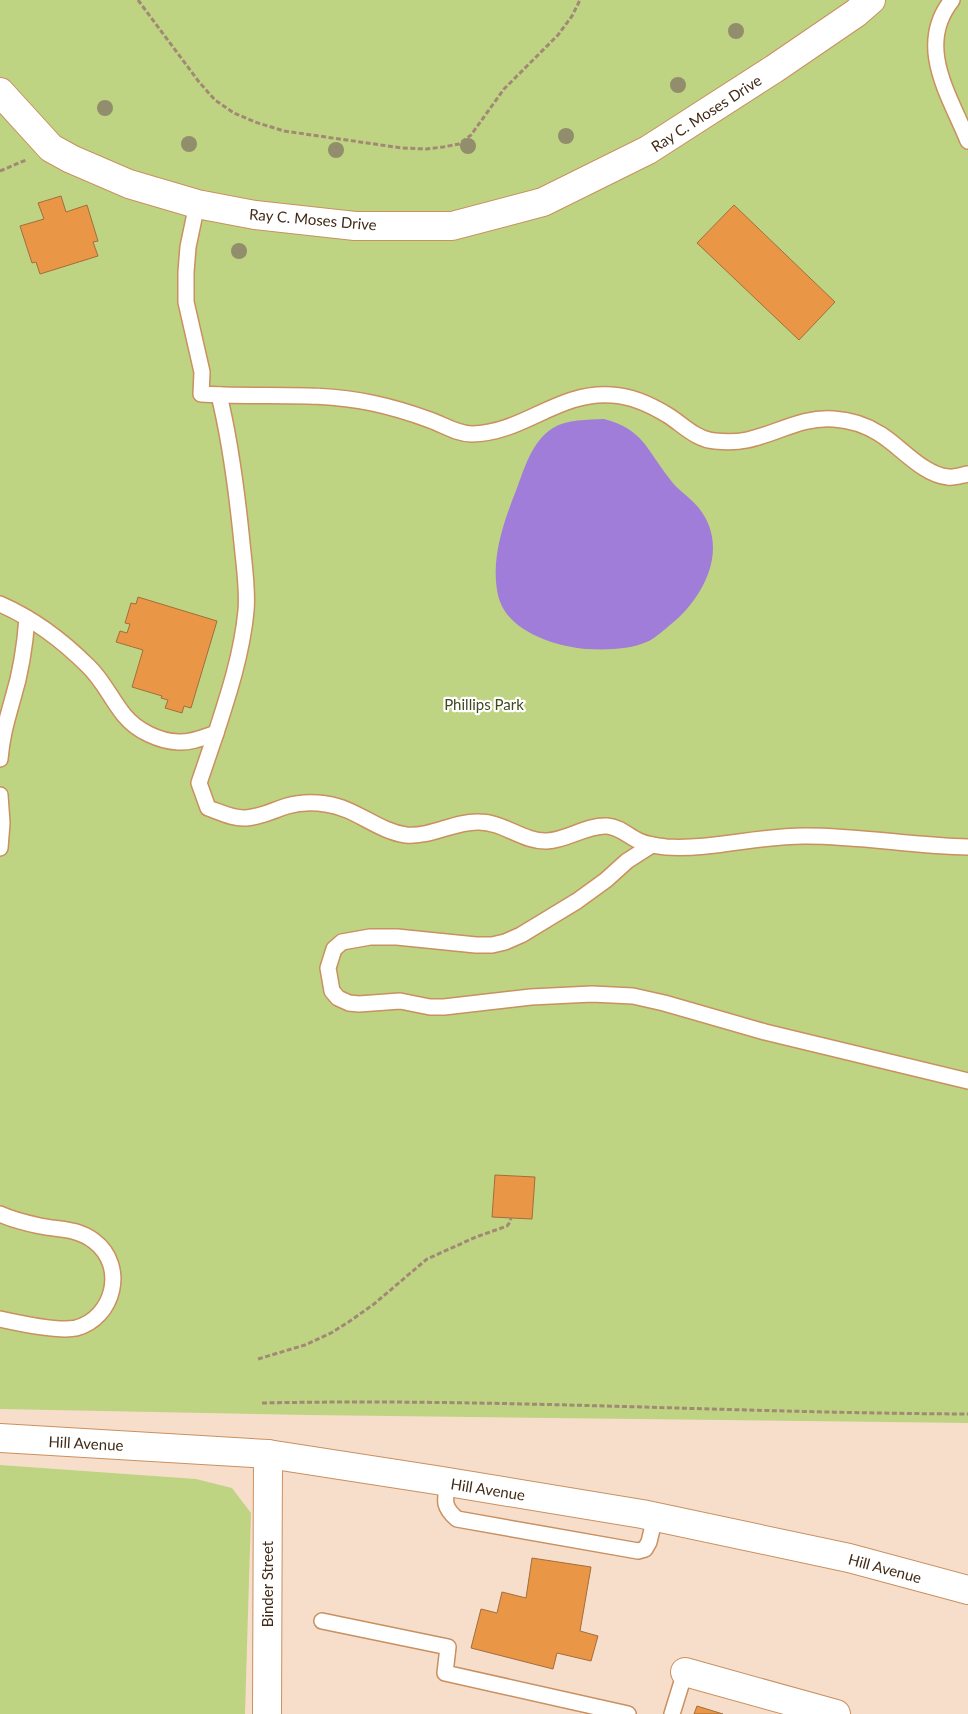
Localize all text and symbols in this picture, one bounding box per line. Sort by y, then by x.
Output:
street label: Ray C. Moses Drive [647,71,765,155]
street label: Ray C. Moses Drive [249,204,378,234]
park label: Phillips Park [444,695,524,713]
street label: Hill Avenue [48,1432,124,1454]
street label: Hill Avenue [450,1474,527,1504]
street label: Binder Street [258,1540,276,1627]
street label: Hill Avenue [846,1550,924,1586]

